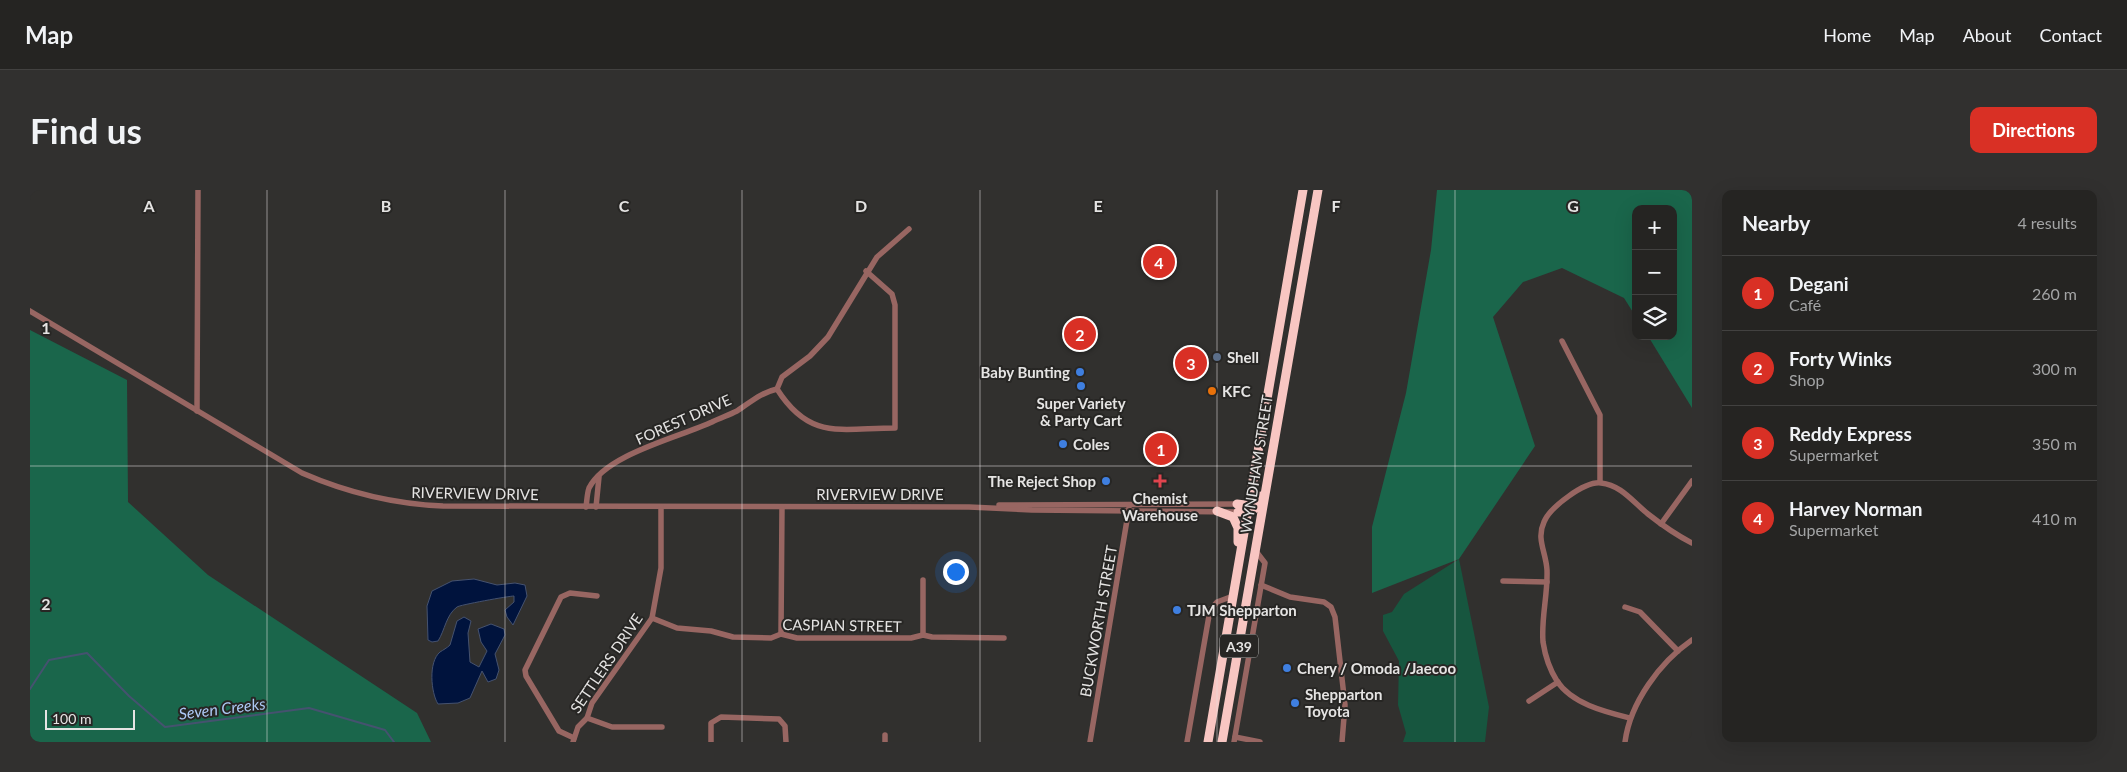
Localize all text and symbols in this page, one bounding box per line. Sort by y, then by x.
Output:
text: Map [25,20,73,49]
text: Home [1823,24,1871,46]
text: Map [1899,24,1935,46]
text: About [1963,24,2012,46]
text: Contact [2040,24,2102,46]
button: Directions [1970,107,2097,153]
text: Find us [30,109,142,151]
text: A [142,196,155,215]
text: B [381,196,391,215]
text: C [619,196,630,215]
text: D [855,196,867,215]
text: E [1093,196,1103,215]
text: F [1331,196,1341,215]
text: G [1567,196,1579,215]
map controls [1632,205,1677,340]
button: + [1632,205,1677,250]
text: Nearby [1742,210,1810,235]
text: 4 results [2017,213,2077,232]
pin: 4 [1143,243,1175,281]
button: − [1632,250,1677,295]
text: Degani [1789,272,1849,295]
text: 1 [1753,284,1763,303]
text: 260 m [2032,284,2077,303]
button: layers [1632,295,1677,340]
text: Café [1789,295,1821,314]
pin: 2 [1064,315,1096,353]
text: 1 [41,318,51,337]
pin: 3 [1175,344,1207,382]
text: Forty Winks [1789,347,1892,370]
place label: Shell [1227,348,1259,366]
marker: Shell [1211,351,1223,363]
text: 2 [1753,359,1763,378]
text: 300 m [2032,359,2077,378]
place label: Baby Bunting [981,363,1070,381]
marker: Baby Bunting [1074,366,1086,378]
text: Shop [1789,370,1825,389]
marker: Super Variety & Party Cart [1075,380,1087,392]
place label: KFC [1222,382,1251,400]
marker: KFC [1206,385,1218,397]
street label: FOREST DRIVE [632,390,734,448]
street label: WYNDHAM STREET [1236,393,1276,534]
place label: Super Variety & Party Cart [1036,394,1126,429]
text: Reddy Express [1789,422,1912,445]
pin: 1 [1145,430,1177,468]
text: 3 [1753,434,1763,453]
text: 350 m [2032,434,2077,453]
place label: Coles [1073,435,1110,453]
marker: Coles [1057,438,1069,450]
text: Supermarket [1789,445,1878,464]
place label: The Reject Shop [988,472,1096,490]
marker: The Reject Shop [1100,475,1112,487]
marker: Chemist Warehouse [1154,475,1166,487]
street label: RIVERVIEW DRIVE [411,483,539,503]
street label: RIVERVIEW DRIVE [816,485,944,503]
place label: Chemist Warehouse [1122,489,1198,524]
text: Harvey Norman [1789,497,1923,520]
text: 4 [1753,509,1763,528]
text: 410 m [2032,509,2077,528]
text: Supermarket [1789,520,1878,539]
street label: BUCKWORTH STREET [1076,544,1120,698]
your location [943,559,969,585]
text: 2 [41,594,51,613]
place label: TJM Shepparton [1187,601,1297,619]
marker: TJM Shepparton [1171,604,1183,616]
street label: SETTLERS DRIVE [566,610,646,716]
street label: CASPIAN STREET [782,615,902,635]
road number: A39 [1220,634,1258,658]
place label: Chery / Omoda /Jaecoo [1297,659,1456,677]
marker: Chery / Omoda /Jaecoo [1281,662,1293,674]
place label: Shepparton Toyota [1305,685,1382,720]
water label: Seven Creeks [178,693,267,723]
marker: Shepparton Toyota [1289,697,1301,709]
scale bar [45,707,135,730]
text: 100 m [52,710,91,727]

